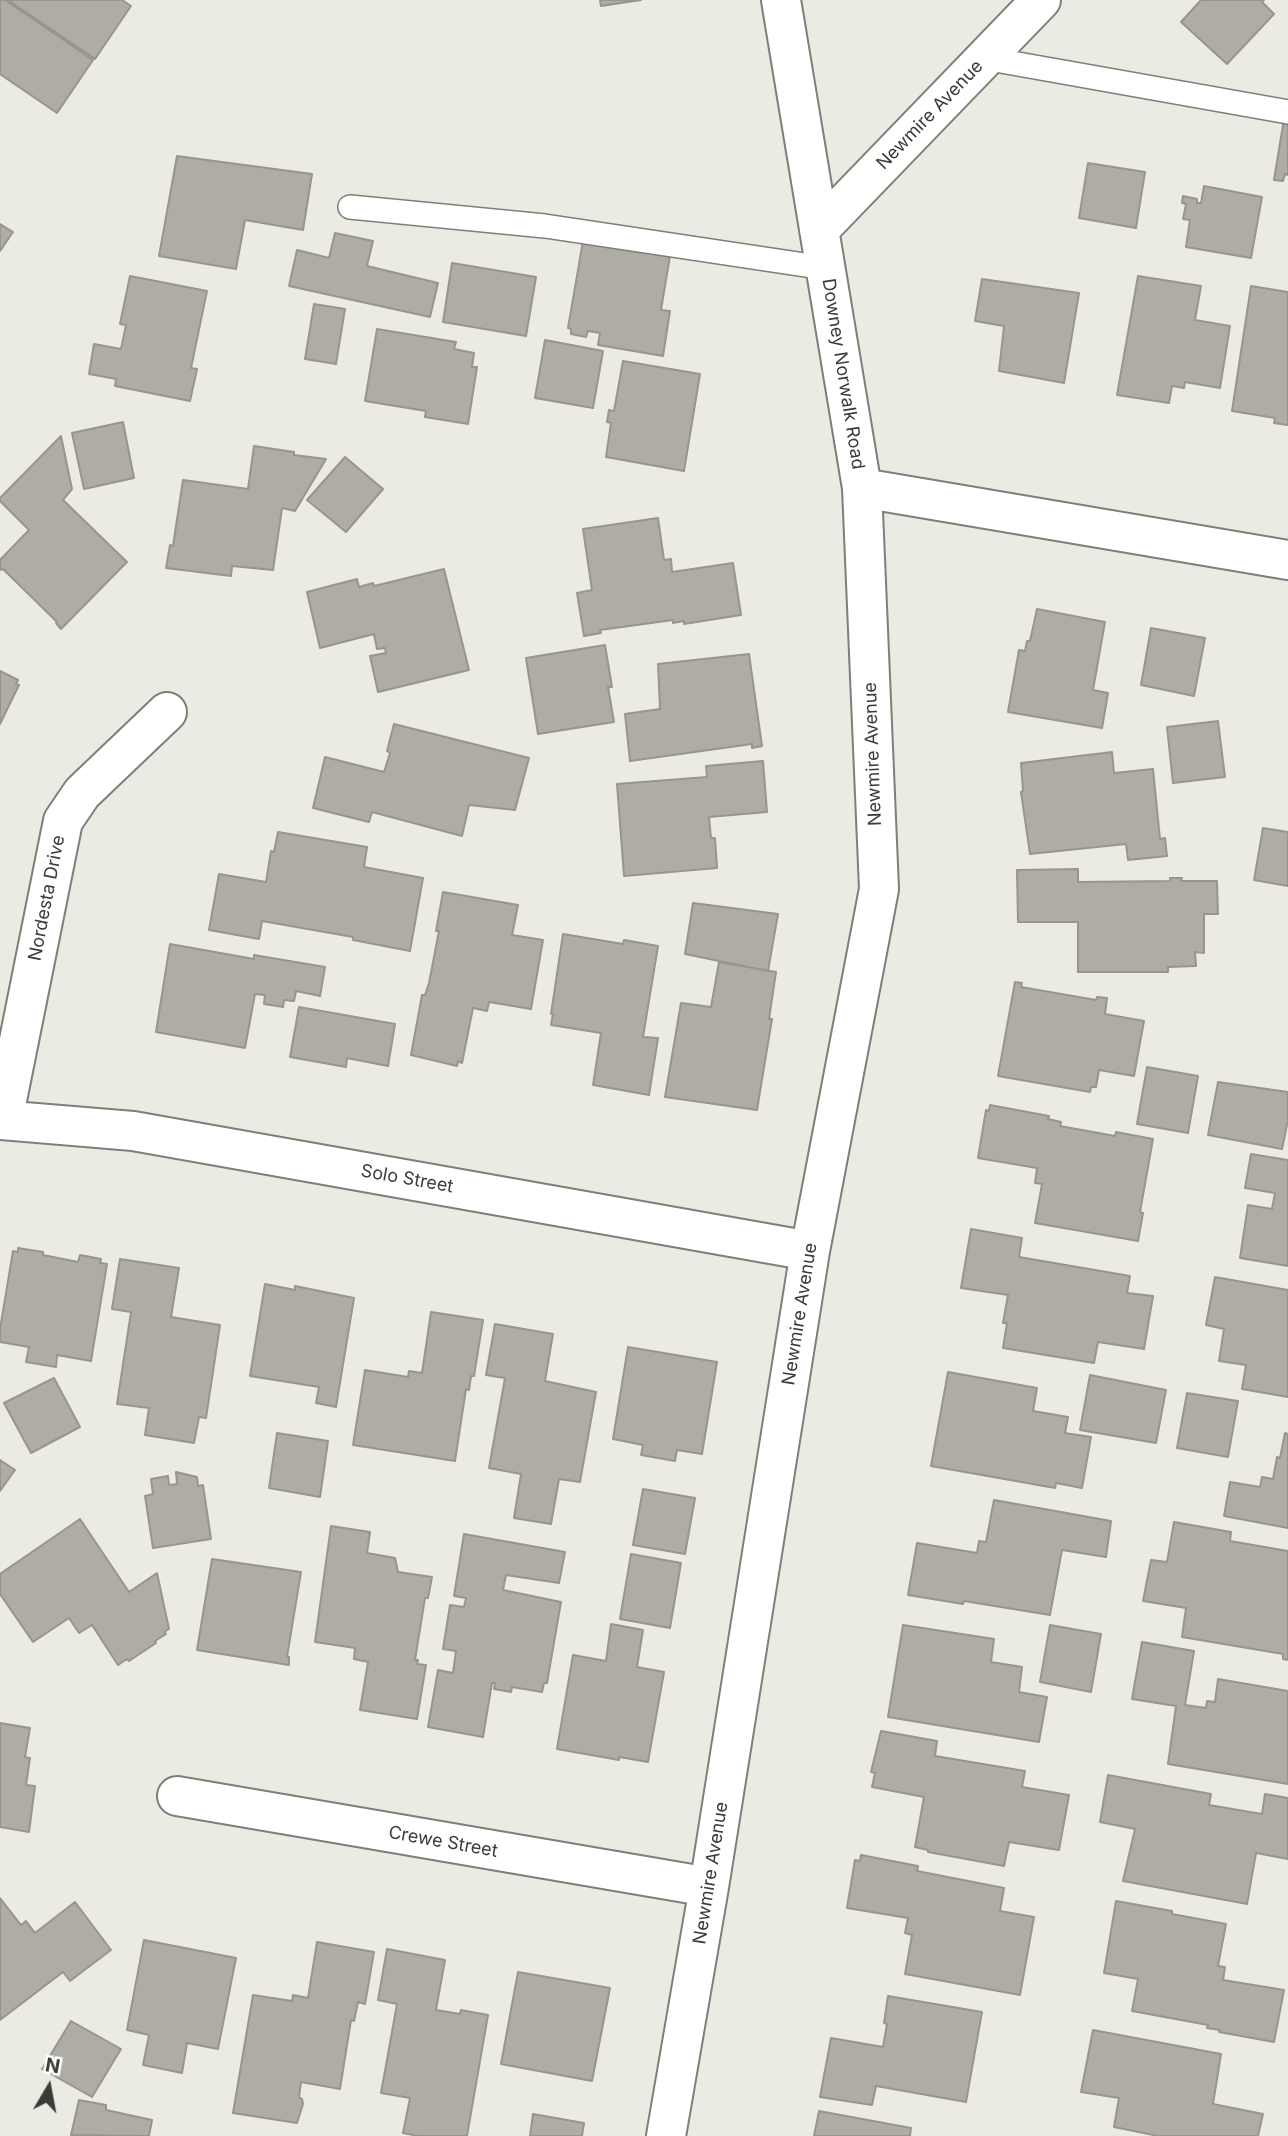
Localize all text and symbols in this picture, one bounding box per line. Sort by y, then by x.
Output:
street label: Newmire Avenue [872,56,988,174]
street label: Downey Norwalk Road [817,277,869,471]
street label: Newmire Avenue [860,682,886,826]
street label: Nordesta Drive [24,833,70,963]
street label: Solo Street [359,1160,455,1198]
street label: Newmire Avenue [778,1241,822,1387]
street label: Newmire Avenue [689,1800,733,1946]
street label: Crewe Street [387,1822,499,1862]
north arrow [14,2052,84,2122]
text: N [44,2053,62,2078]

